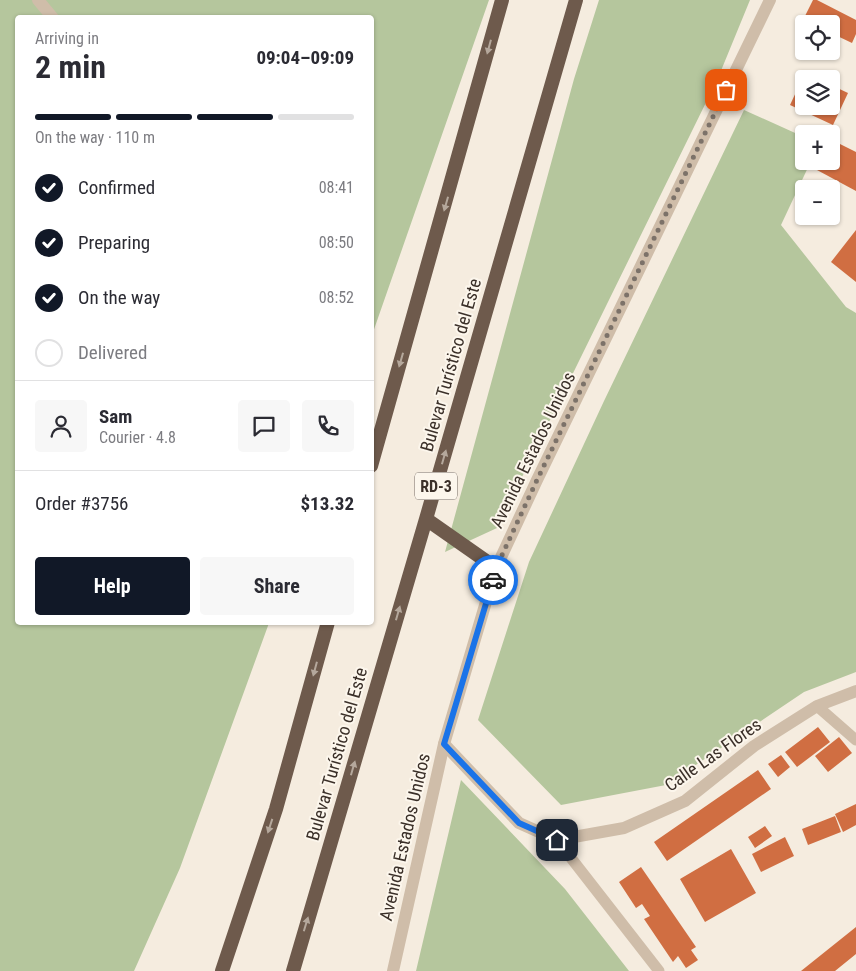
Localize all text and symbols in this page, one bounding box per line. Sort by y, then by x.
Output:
map controls [795,15,840,225]
button: locate [795,15,840,60]
text: Arriving in [35,29,99,48]
one-way arrow [485,39,493,55]
text: 09:04–09:09 [256,46,354,69]
text: 2 min [35,48,106,86]
pin [705,69,747,111]
button: layers [795,70,840,115]
icon: bag [712,76,740,104]
button: + [795,125,840,170]
text: On the way · 110 m [35,128,155,147]
icon: check [35,174,63,202]
text: Confirmed [78,176,155,199]
text: 08:41 [319,178,354,197]
button: − [795,180,840,225]
one-way arrow [441,196,449,211]
icon: check [35,229,63,257]
text: Preparing [78,231,150,254]
text: 08:50 [319,233,354,252]
street label: Bulevar Turístico del Este [416,276,485,454]
icon: check [35,284,63,312]
text: On the way [78,286,160,309]
text: 08:52 [319,288,354,307]
text: Delivered [78,341,147,364]
one-way arrow [397,352,405,367]
street label: Avenida Estados Unidos [486,368,579,531]
button: person [35,400,87,452]
button: chat [238,400,290,452]
button: phone [302,400,354,452]
text: Sam [99,405,132,428]
text: Courier · 4.8 [99,428,176,447]
one-way arrow [440,449,448,464]
road number: RD-3 [415,472,457,500]
text: Order #3756 [35,492,128,515]
text: $13.32 [300,492,354,515]
courier [468,555,518,605]
button: Help [35,557,190,615]
button: Share [200,557,354,615]
icon: car [479,566,507,594]
one-way arrow [395,605,403,620]
one-way arrow [310,662,318,677]
street label: Bulevar Turístico del Este [302,665,371,843]
street label: Calle Las Flores [660,714,765,796]
street label: Avenida Estados Unidos [375,751,434,923]
one-way arrow [349,761,357,776]
one-way arrow [266,819,274,834]
pin [536,819,578,861]
icon: home [543,826,571,854]
one-way arrow [303,917,311,932]

